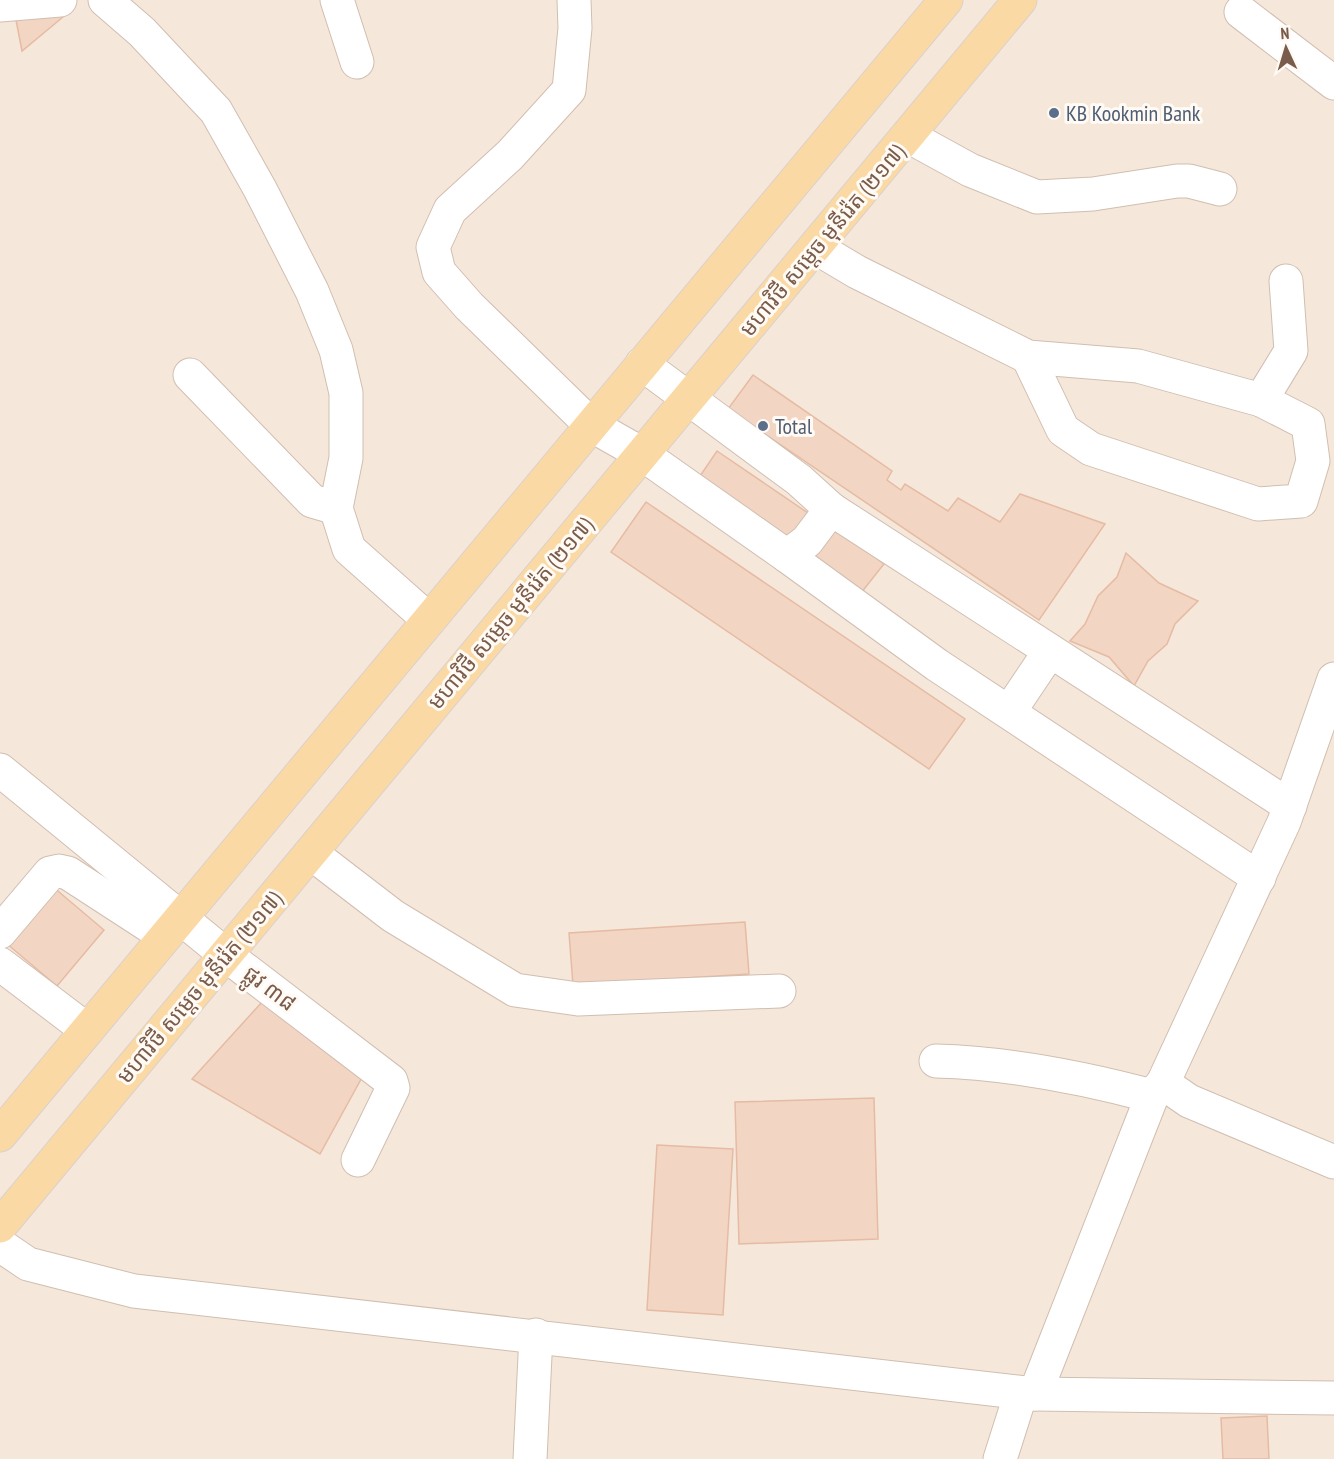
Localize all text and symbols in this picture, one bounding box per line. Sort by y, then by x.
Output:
north arrow [1256,18,1316,78]
text: N [1280,23,1290,43]
place label: KB Kookmin Bank [1066,99,1201,127]
marker: KB Kookmin Bank [1047,106,1061,120]
street label: មហាវិថី សម្តេច មុនីរ៉េត (២១៧) [733,137,912,342]
place label: Total [775,412,813,440]
marker: Total [756,419,770,433]
street label: មហាវិថី សម្តេច មុនីរ៉េត (២១៧) [421,510,600,715]
street label: មហាវិថី សម្តេច មុនីរ៉េត (២១៧) [110,884,289,1089]
street label: ផ្លូវ ៣៨ [234,959,302,1022]

